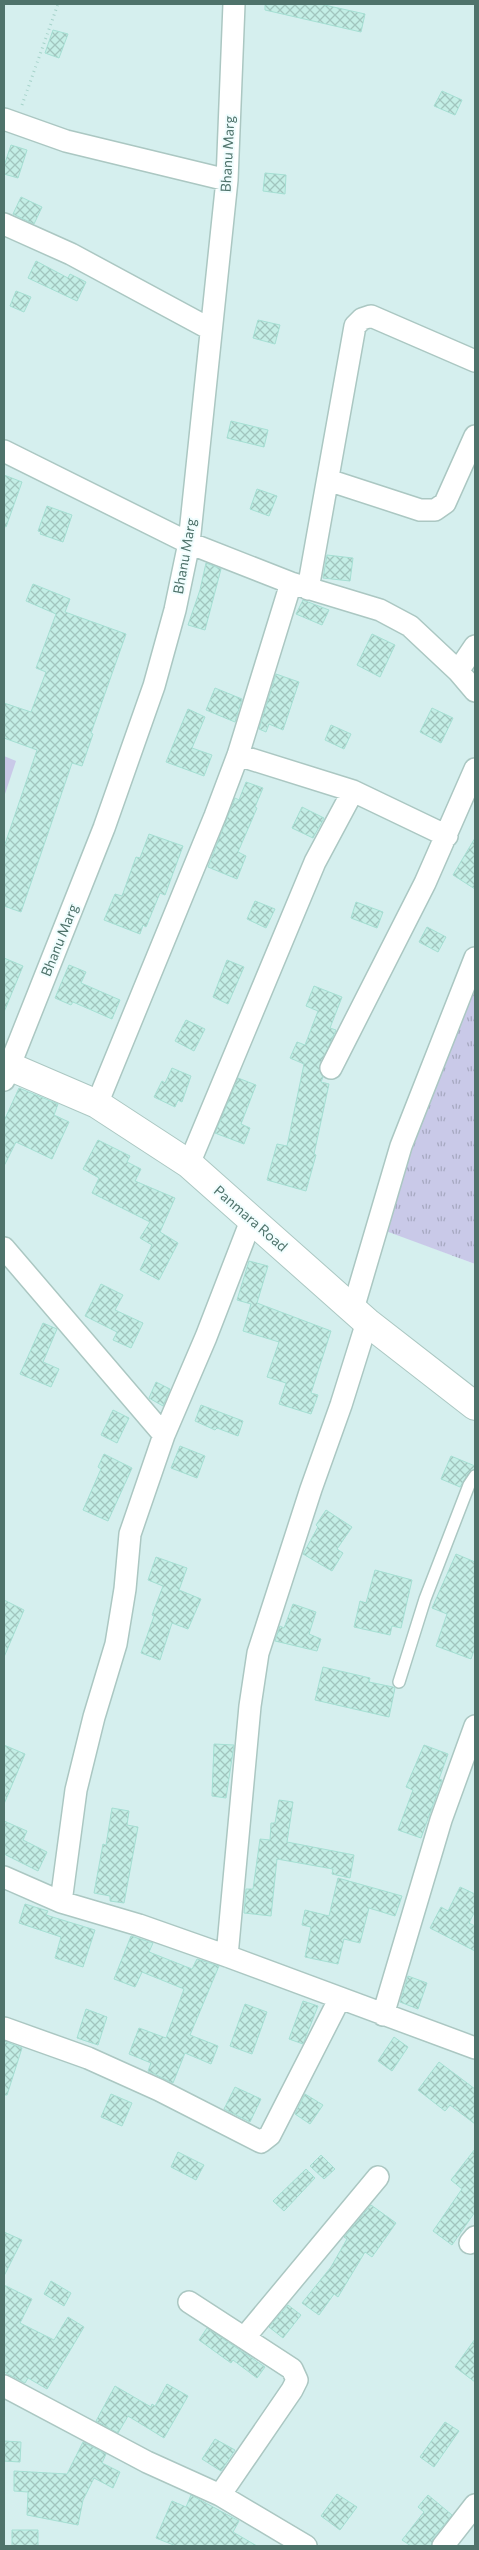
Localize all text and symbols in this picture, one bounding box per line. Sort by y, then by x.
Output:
street label: Bhanu Marg [217,115,238,193]
street label: Bhanu Marg [169,516,199,595]
street label: Bhanu Marg [37,901,81,979]
street label: Panmara Road [211,1181,291,1255]

